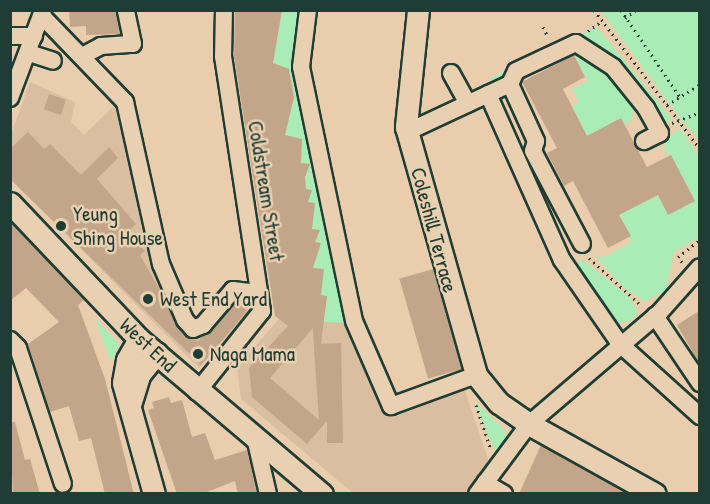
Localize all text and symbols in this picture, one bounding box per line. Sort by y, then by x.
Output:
street label: Coldstream Street [242,119,290,263]
street label: Coleshill Terrace [405,165,463,295]
place label: Yeung Shing House [73,201,163,251]
marker: Yeung Shing House [54,219,68,233]
place label: West End Yard [160,286,267,312]
marker: West End Yard [141,292,155,306]
street label: West End [114,312,182,378]
place label: Naga Mama [210,341,295,367]
marker: Naga Mama [191,347,205,361]

